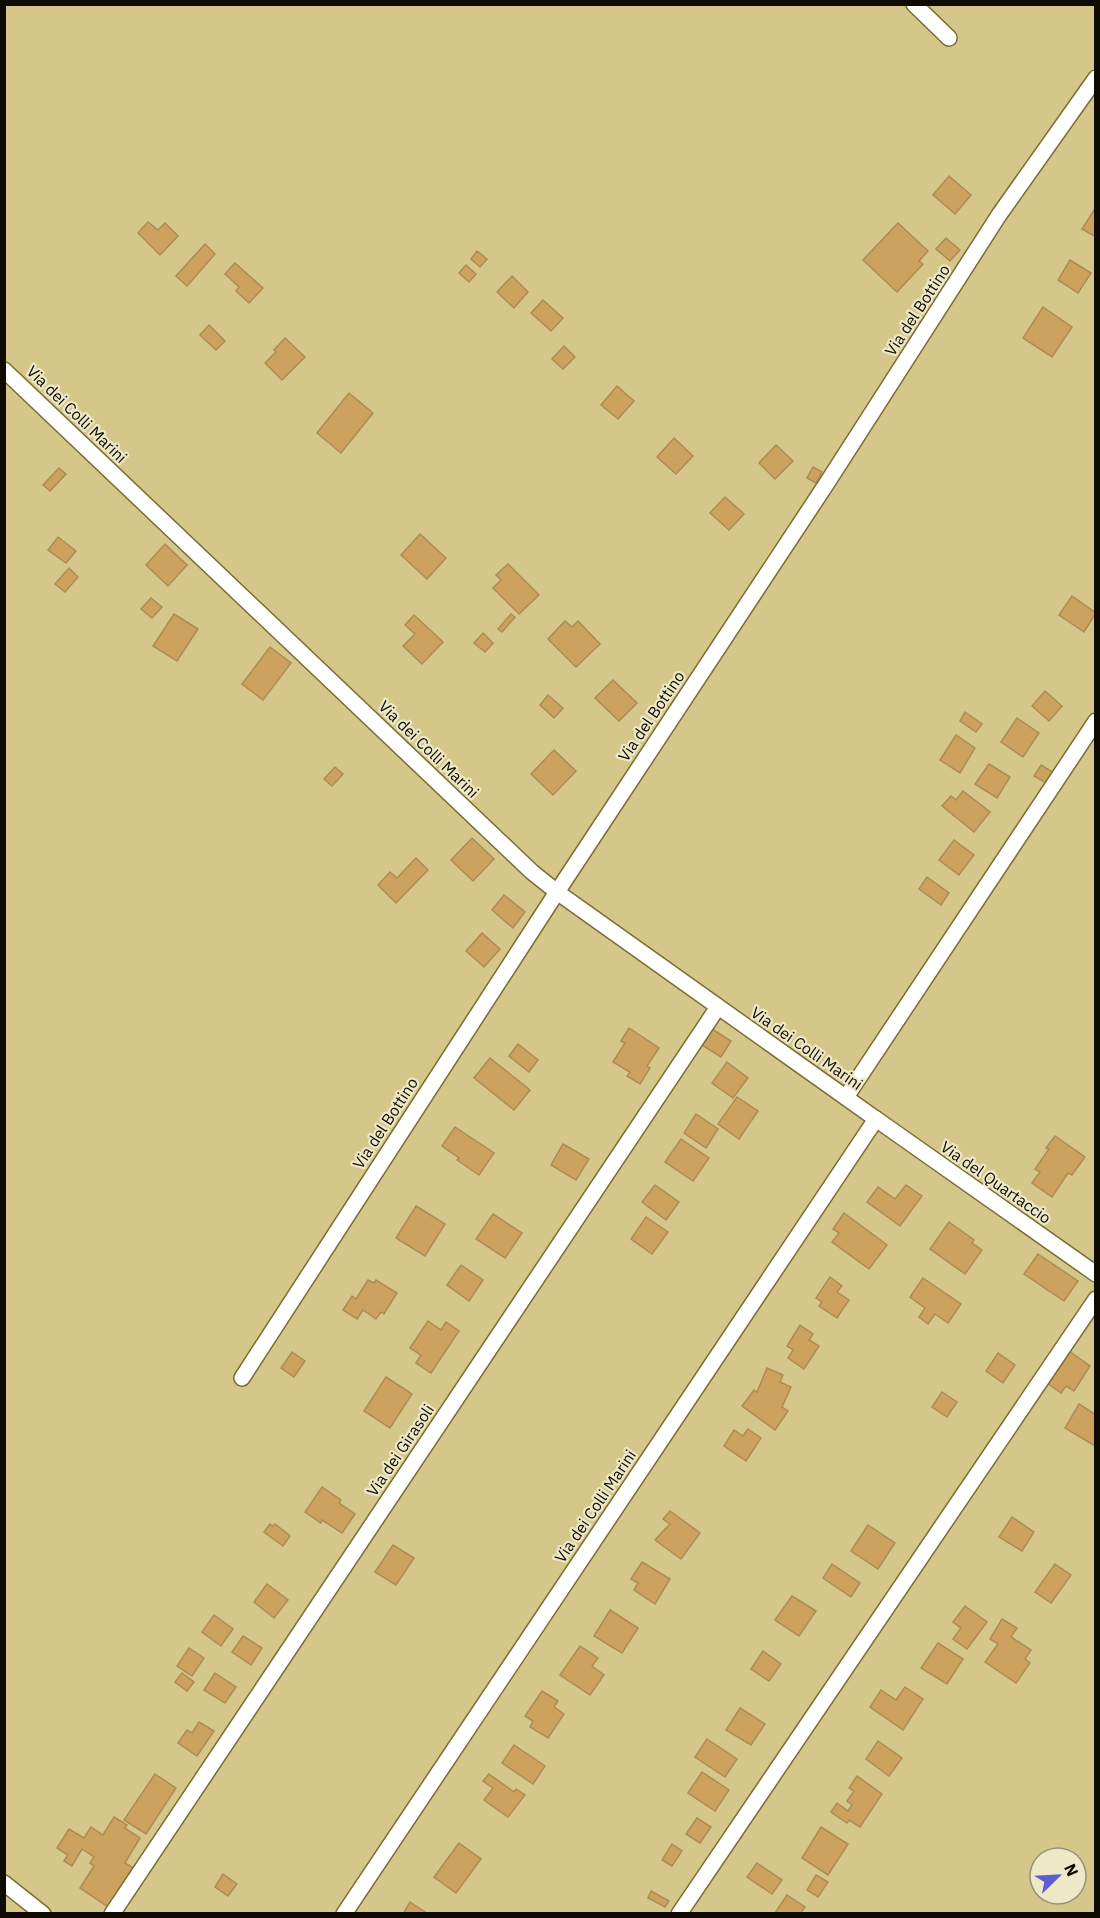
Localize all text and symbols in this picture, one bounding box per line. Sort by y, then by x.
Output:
street label: Via del Bottino [880,261,954,359]
street label: Via dei Colli Marini [23,361,131,467]
street label: Via del Bottino [613,667,689,765]
street label: Via dei Colli Marini [375,696,483,802]
street label: Via dei Colli Marini [747,1002,867,1094]
street label: Via del Bottino [348,1074,422,1172]
street label: Via del Quartaccio [937,1136,1055,1228]
street label: Via dei Girasoli [362,1400,438,1500]
street label: Via dei Colli Marini [550,1446,640,1566]
north arrow [1028,1846,1088,1906]
text: N [1060,1861,1083,1879]

